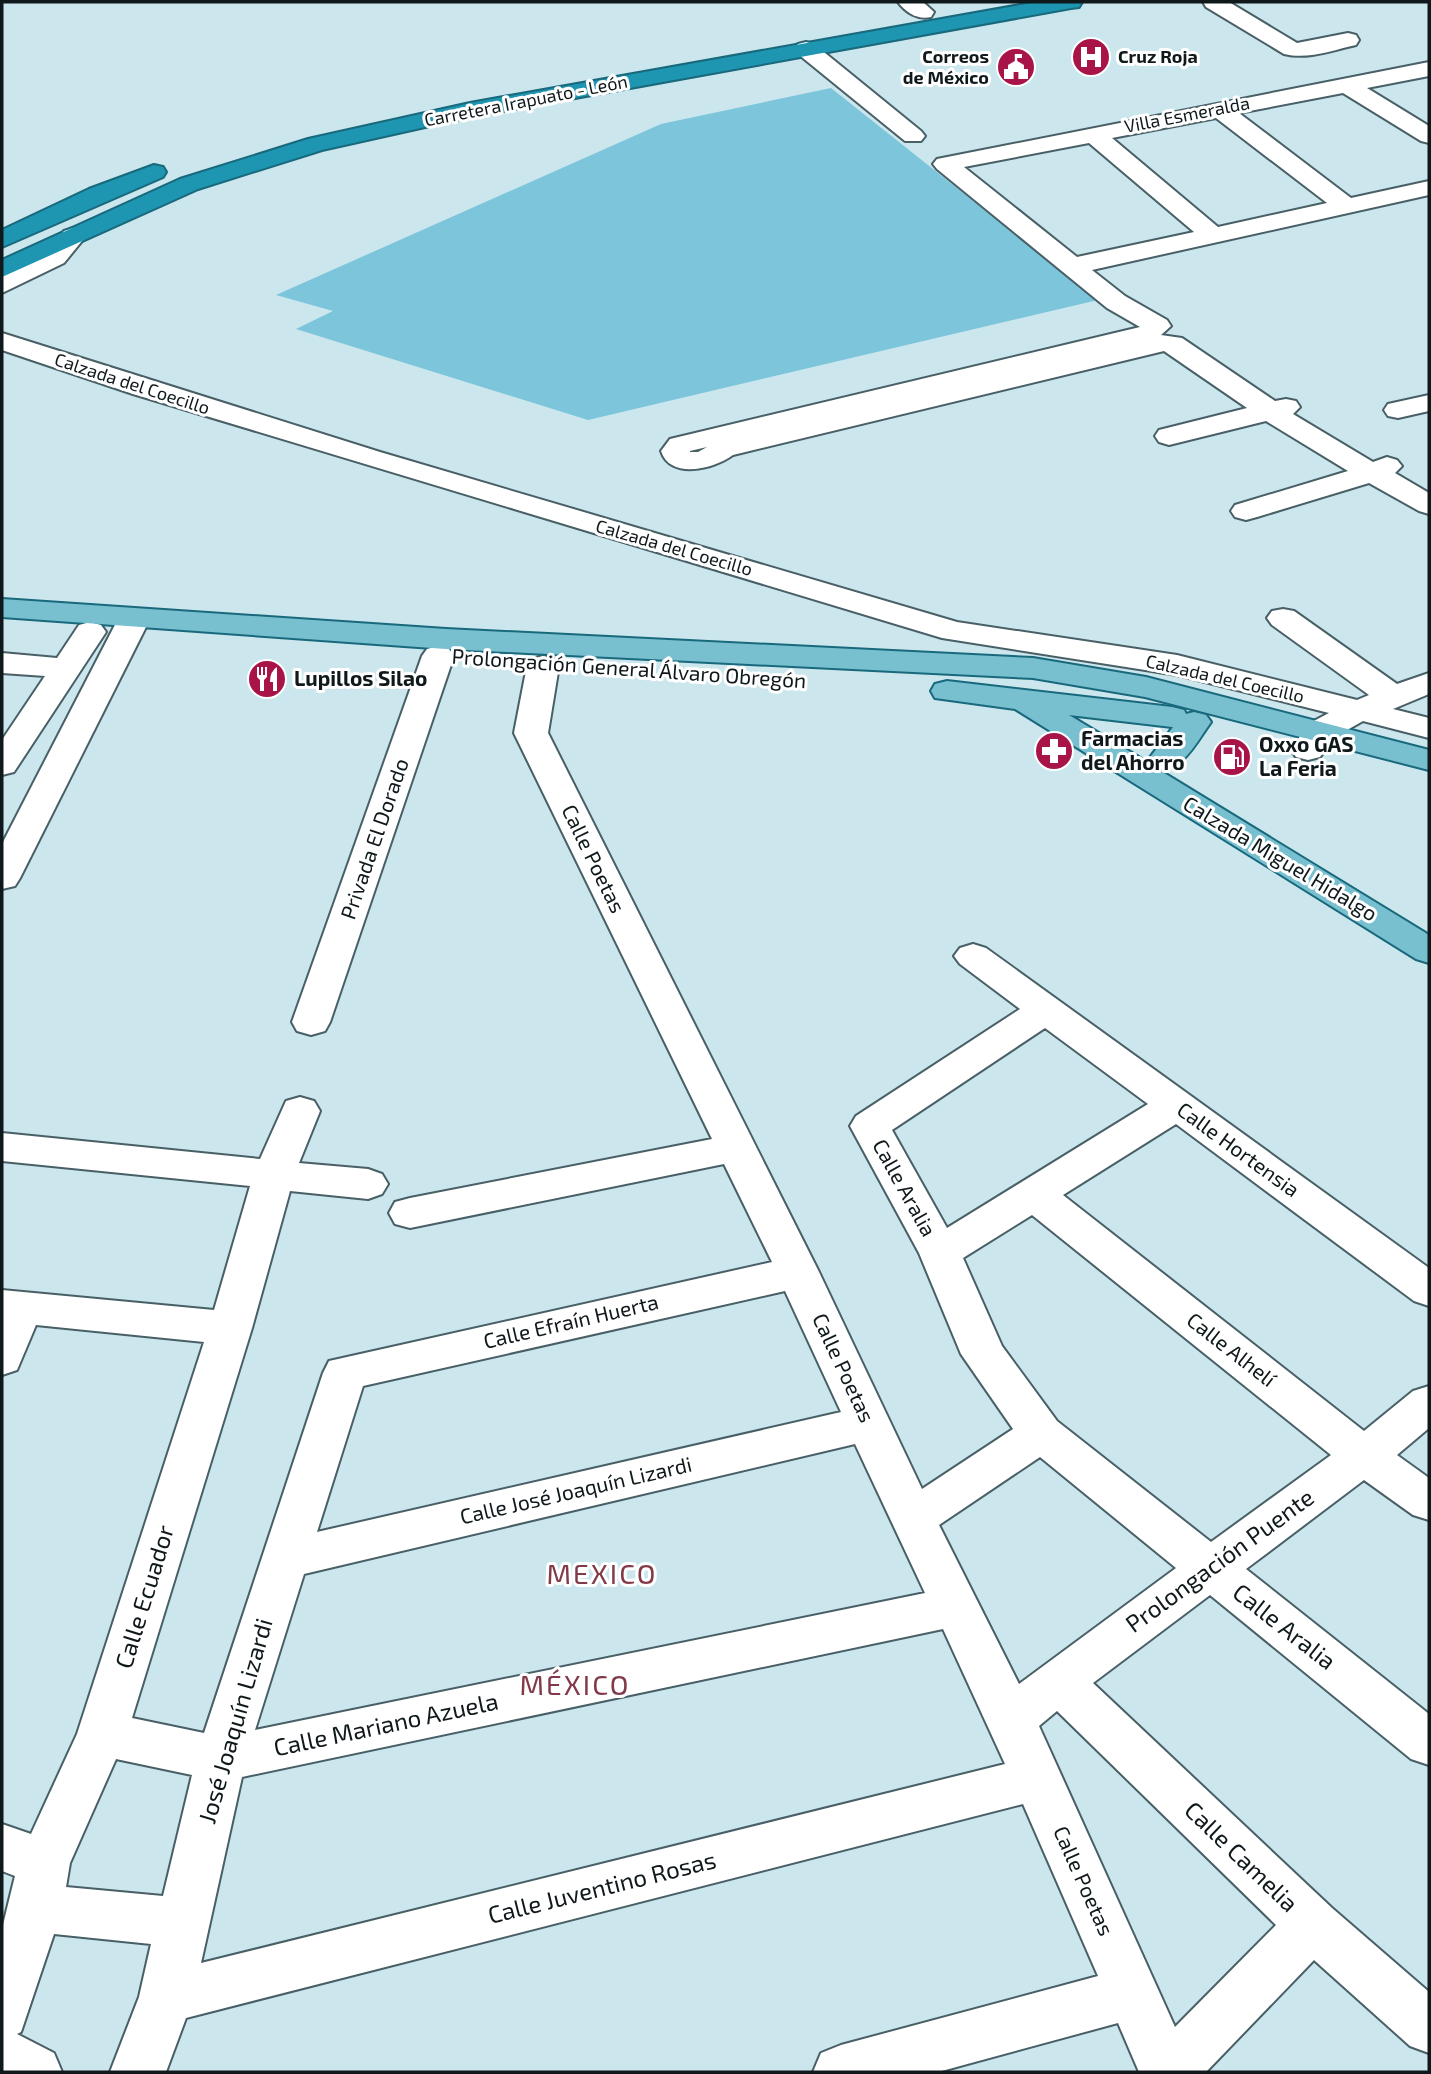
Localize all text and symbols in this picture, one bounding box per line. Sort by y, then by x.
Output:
hospital icon: Cruz Roja [1070,36,1112,78]
place label: Correos de México [903,45,989,88]
place label: Cruz Roja [1118,45,1198,67]
public building icon: Correos de México [995,46,1037,88]
street label: Carretera Irapuato - León [422,69,629,131]
street label: Villa Esmeralda [1122,91,1251,137]
street label: Calzada del Coecillo [52,348,213,419]
street label: Calzada del Coecillo [593,514,755,580]
street label: Prolongación General Álvaro Obregón [451,643,807,692]
street label: Calzada del Coecillo [1144,649,1307,707]
restaurant icon: Lupillos Silao [246,658,288,700]
place label: Lupillos Silao [294,665,427,690]
place label: Farmacias del Ahorro [1081,725,1185,774]
pharmacy icon: Farmacias del Ahorro [1033,730,1075,772]
place label: Oxxo GAS La Feria [1259,731,1354,780]
fuel station icon: Oxxo GAS La Feria [1211,736,1253,778]
street label: Privada El Dorado [334,755,413,922]
street label: Calzada Miguel Hidalgo [1179,790,1382,926]
street label: Calle Poetas [557,800,631,917]
street label: Calle Hortensia [1173,1096,1305,1202]
street label: Calle Aralia [868,1134,942,1240]
street label: Calle Efraín Huerta [481,1288,661,1353]
street label: Calle Alhelí [1183,1306,1282,1392]
street label: Calle Poetas [808,1309,881,1426]
street label: Calle José Joaquín Lizardi [457,1451,694,1528]
street label: Prolongación Puente [1119,1482,1319,1638]
street label: Calle Ecuador [108,1521,179,1672]
district label: MEXICO [546,1556,658,1590]
street label: Calle Aralia [1228,1577,1342,1675]
street label: José Joaquín Lizardi [191,1615,278,1827]
district label: MÉXICO [519,1667,631,1701]
street label: Calle Mariano Azuela [271,1686,501,1761]
street label: Calle Camelia [1179,1795,1305,1917]
street label: Calle Poetas [1049,1822,1120,1939]
street label: Calle Juventino Rosas [485,1844,719,1929]

